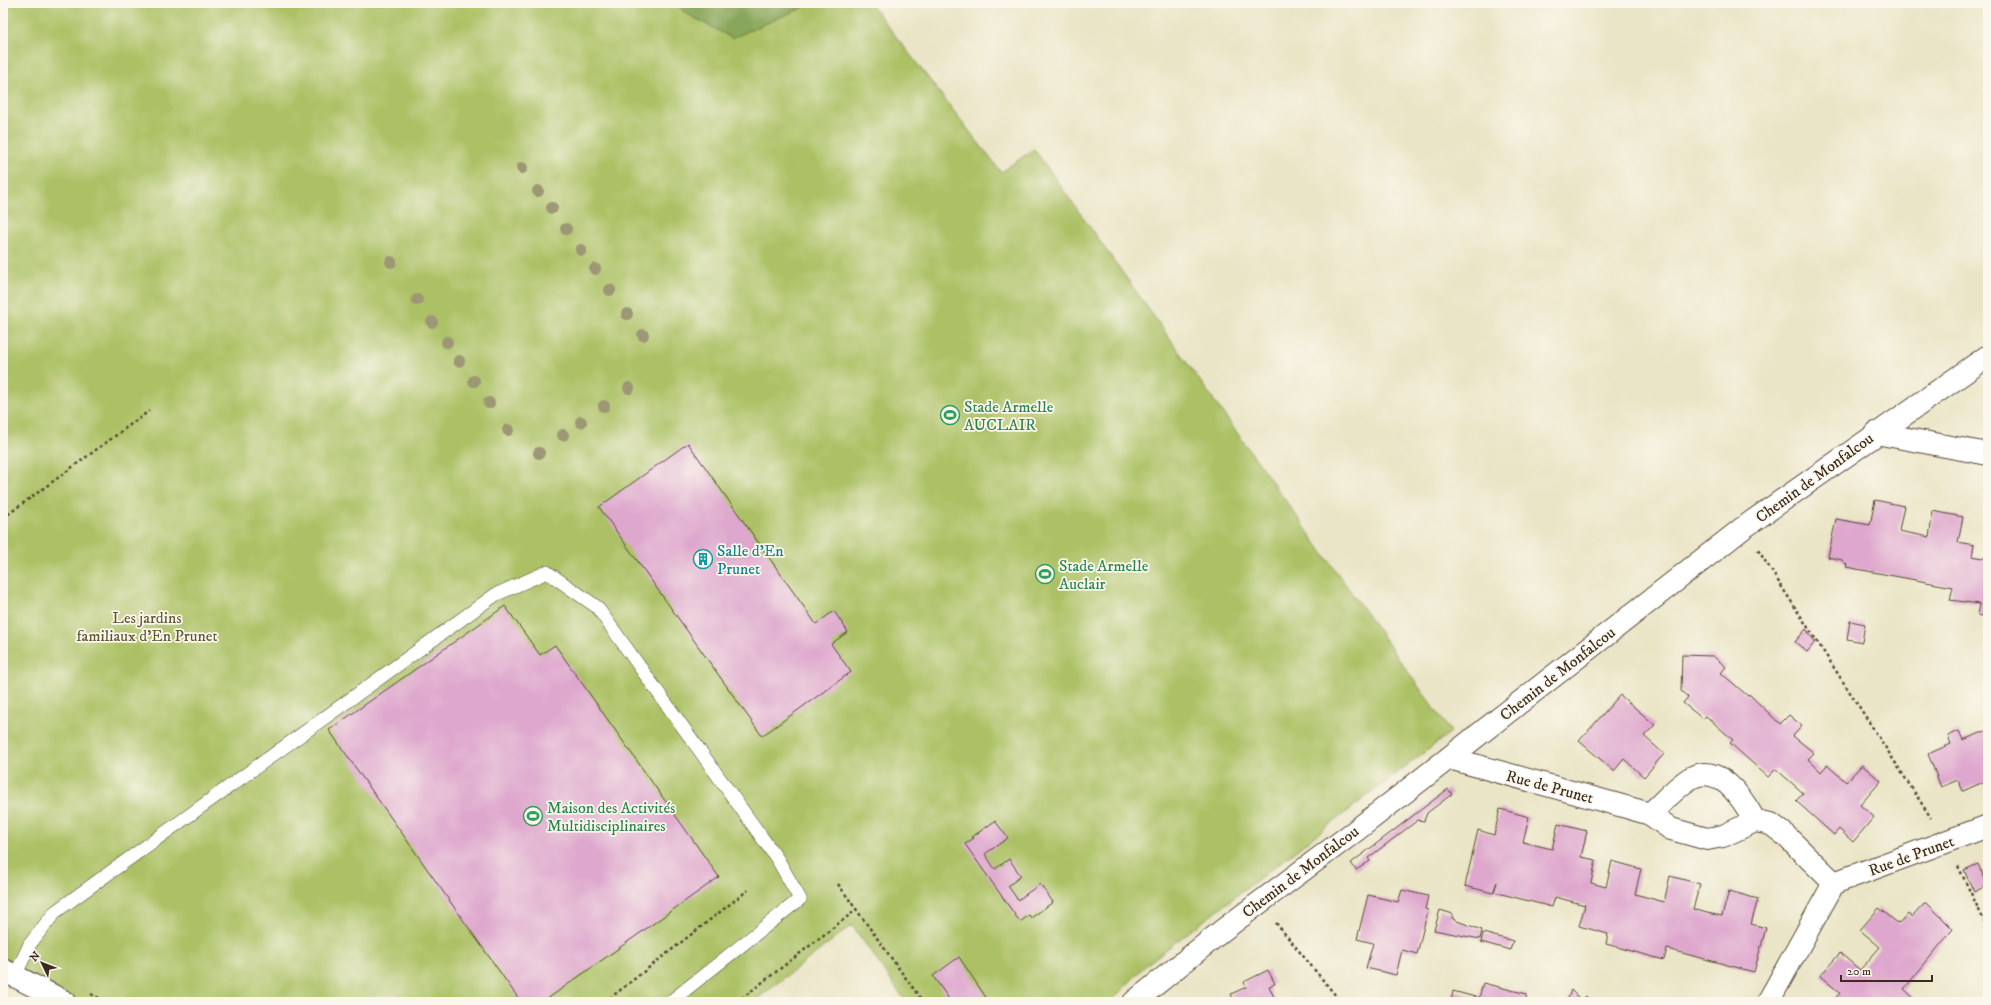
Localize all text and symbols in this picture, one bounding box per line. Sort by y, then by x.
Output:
place label: Stade Armelle AUCLAIR [964,397,1054,435]
sports icon: Stade Armelle AUCLAIR [939,404,961,426]
street label: Chemin de Monfalcou [1752,428,1878,527]
place label: Salle d'En Prunet [717,541,784,579]
building icon: Salle d'En Prunet [692,548,714,570]
place label: Stade Armelle Auclair [1059,556,1149,594]
sports icon: Stade Armelle Auclair [1034,563,1056,585]
park label: Les jardins familiaux d'En Prunet [77,608,218,646]
street label: Chemin de Monfalcou [1496,622,1620,725]
street label: Rue de Prunet [1504,766,1596,808]
place label: Maison des Activités Multidisciplinaires [547,798,675,836]
sports icon: Maison des Activités Multidisciplinaires [522,805,544,827]
street label: Chemin de Monfalcou [1238,821,1363,922]
street label: Rue de Prunet [1866,831,1957,881]
north arrow [22,943,62,983]
text: N [27,949,44,965]
scale bar [1841,957,1932,983]
text: 20 m [1847,964,1871,979]

